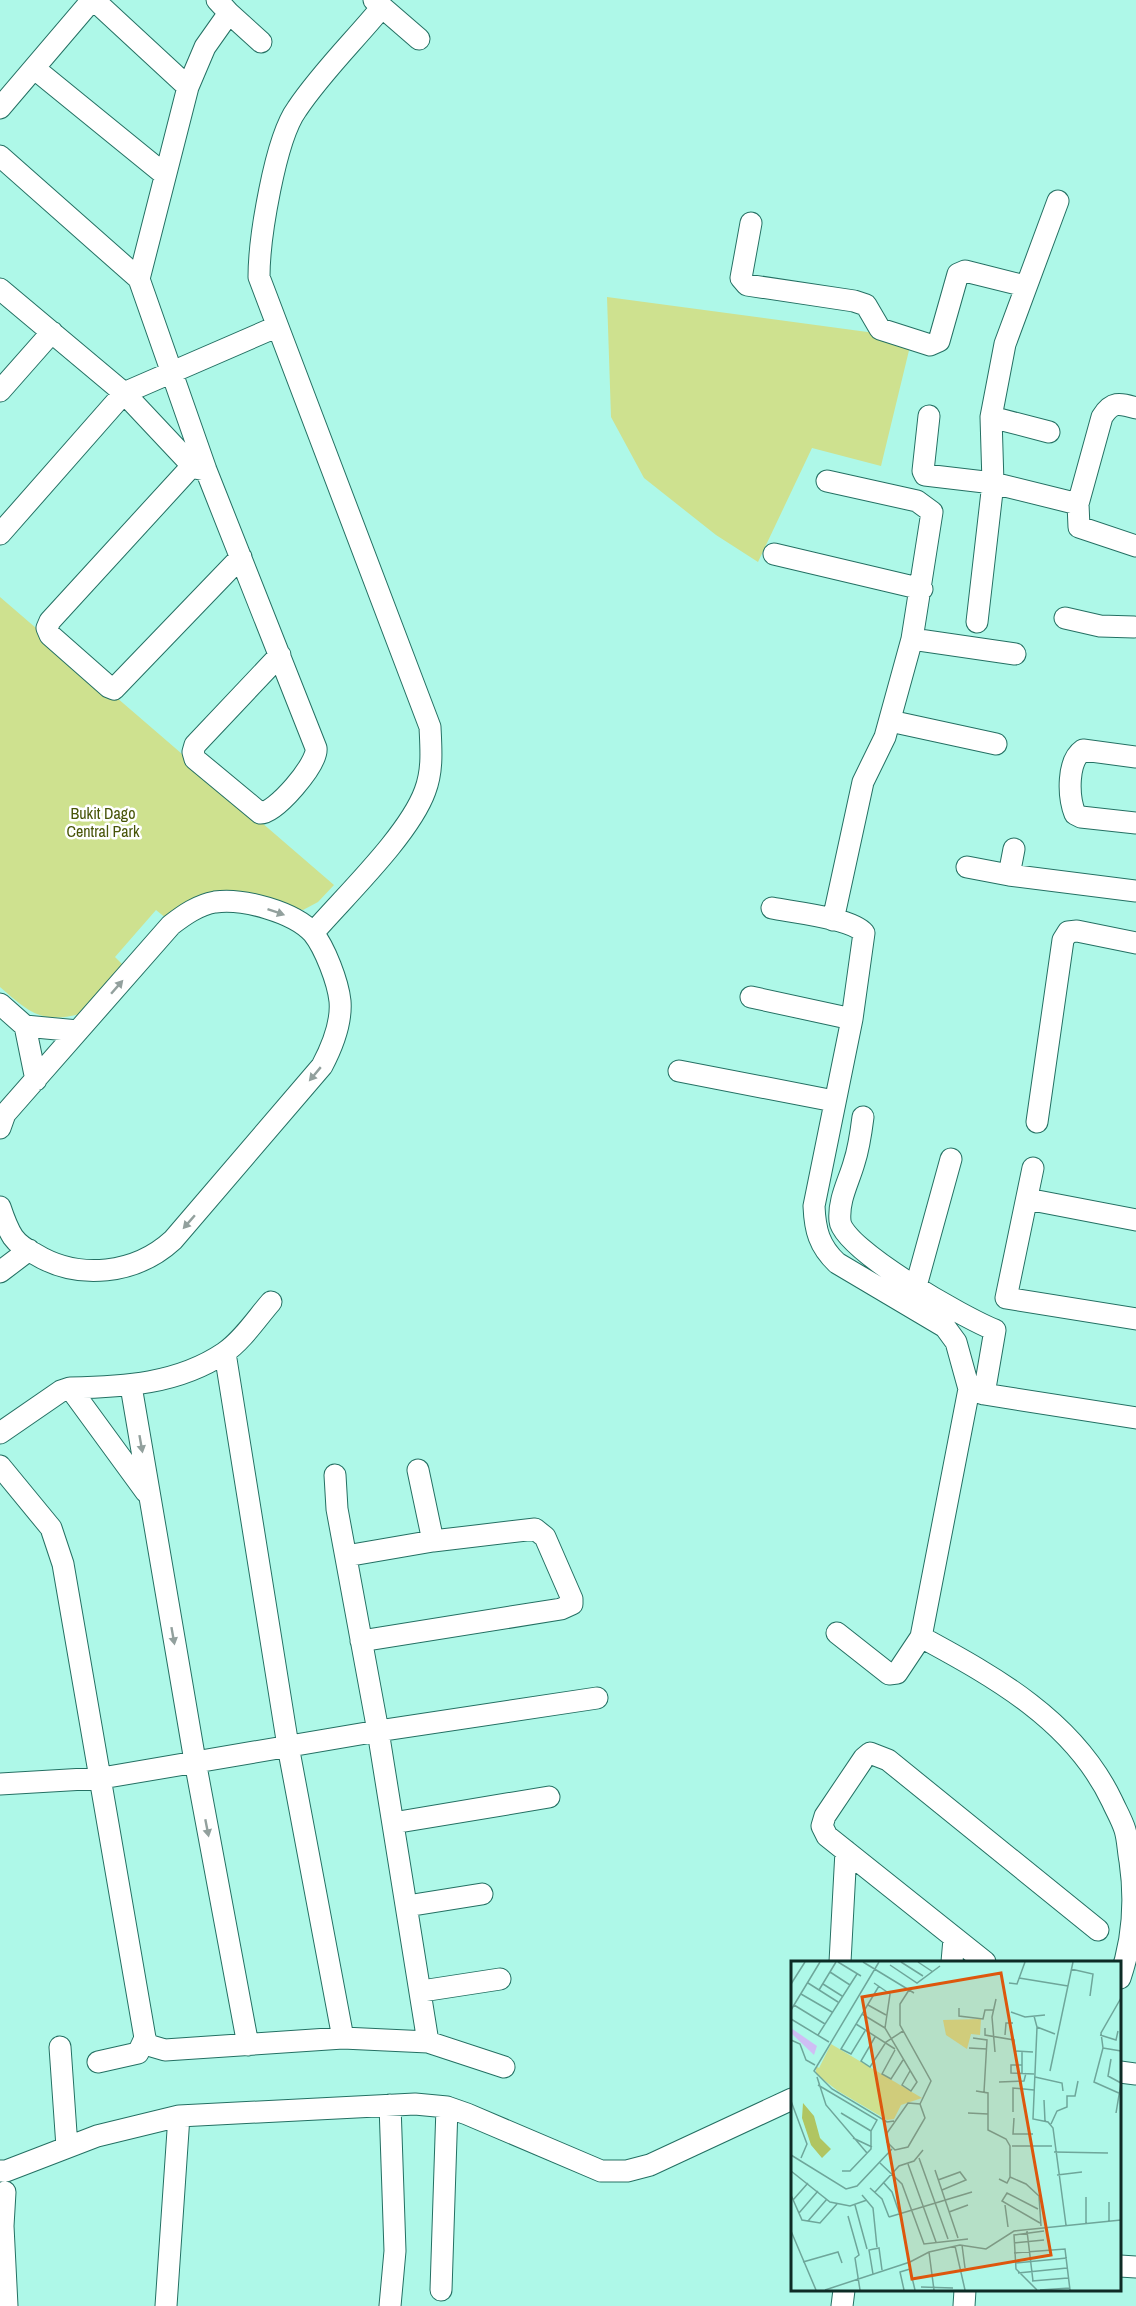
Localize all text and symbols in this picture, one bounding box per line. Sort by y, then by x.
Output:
park label: Bukit Dago Central Park [67,802,140,842]
one-way arrow [267,907,285,917]
one-way arrow [110,979,123,994]
one-way arrow [309,1066,322,1082]
one-way arrow [183,1214,196,1229]
one-way arrow [136,1435,145,1454]
one-way arrow [169,1627,178,1646]
one-way arrow [203,1819,212,1838]
inset map [791,1961,1121,2291]

